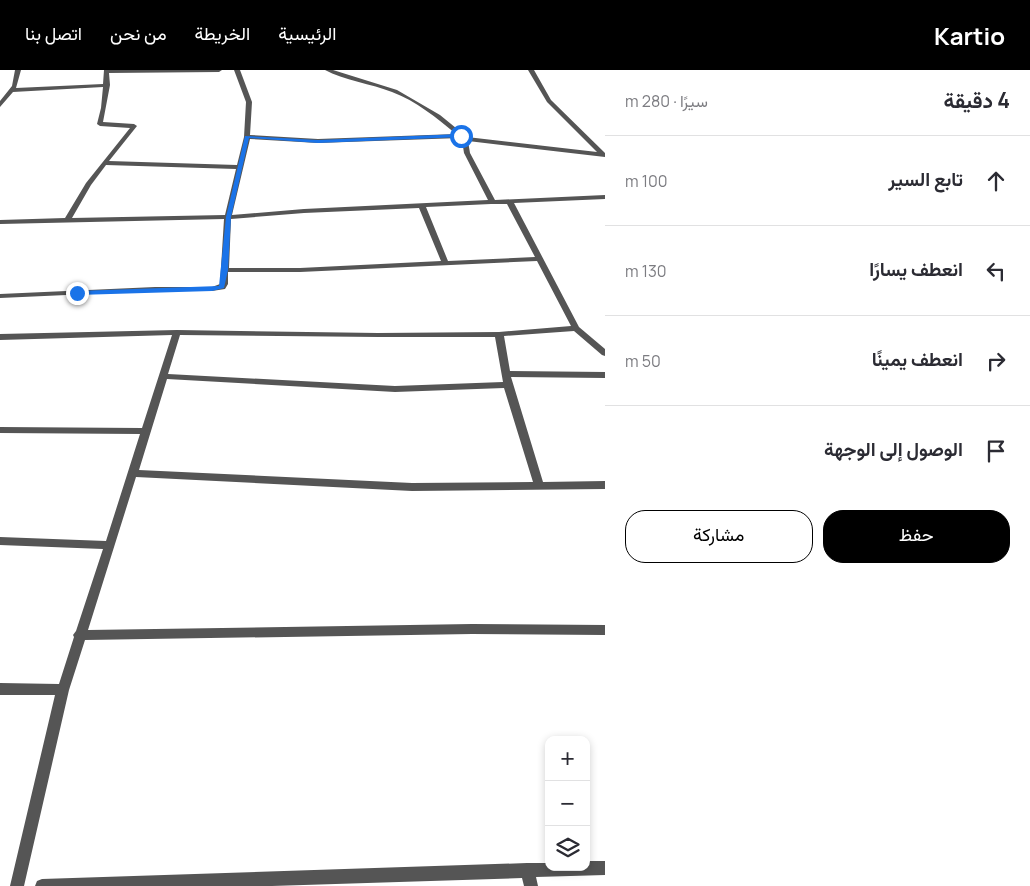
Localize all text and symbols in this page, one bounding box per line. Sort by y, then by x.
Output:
text: Kartio [934,19,1005,52]
text: اتصل بنا [25,21,82,45]
text: من نحن [110,21,167,45]
text: الخريطة [195,21,250,45]
text: الرئيسية [278,21,336,45]
text: 4 دقيقة [944,86,1010,114]
text: سيرًا · 280 m [625,90,708,112]
route start [450,125,473,148]
text: تابع السير [888,166,963,192]
icon: ahead [982,167,1010,195]
text: 100 m [625,170,668,192]
text: انعطف يسارًا [869,256,963,282]
icon: left [982,257,1010,285]
text: 130 m [625,260,667,282]
route end [66,282,89,305]
text: انعطف يمينًا [872,346,963,372]
icon: right [982,347,1010,375]
text: 50 m [625,350,661,372]
text: الوصول إلى الوجهة [824,436,963,462]
icon: arrive [982,437,1010,465]
button: مشاركة [625,510,813,563]
button: حفظ [823,510,1010,563]
map controls [545,736,590,871]
button: + [545,736,590,781]
button: − [545,781,590,826]
button: layers [545,826,590,871]

